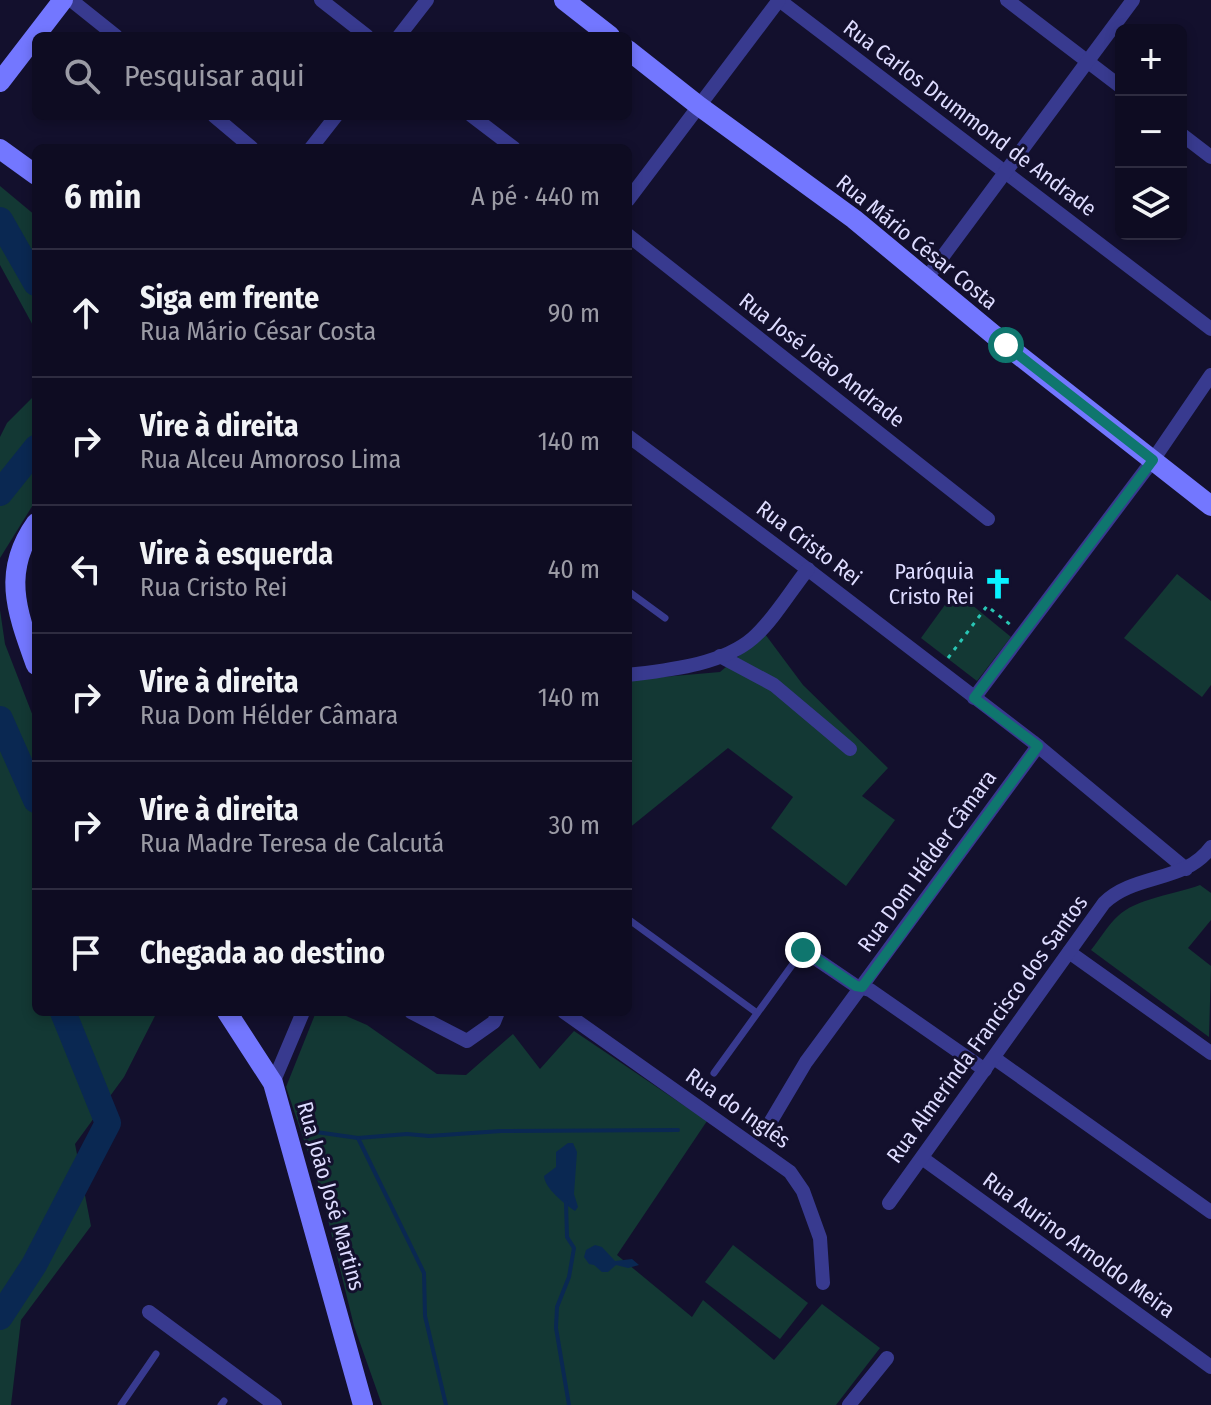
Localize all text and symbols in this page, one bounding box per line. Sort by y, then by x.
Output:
street label: Rua Carlos Drummond de Andrade [838,14,1102,222]
map controls [1115,24,1187,240]
button: + [1115,24,1187,96]
search box [32,32,632,120]
icon: search [60,54,104,98]
text: Pesquisar aqui [124,58,305,94]
button: − [1115,96,1187,168]
button: layers [1115,168,1187,240]
street label: Rua Mário César Costa [831,169,1003,315]
text: 6 min [64,176,141,217]
text: A pé · 440 m [471,181,600,212]
text: Siga em frente [140,280,319,316]
street label: Rua José João Andrade [734,287,910,433]
icon: ahead [64,291,108,335]
text: 90 m [548,298,600,329]
text: Rua Mário César Costa [140,316,376,347]
route start [988,327,1024,363]
text: Vire à direita [140,408,299,444]
icon: right [64,419,108,463]
text: 140 m [538,426,600,457]
text: Rua Alceu Amoroso Lima [140,444,401,475]
street label: Rua Cristo Rei [751,495,867,591]
text: Vire à esquerda [140,536,333,572]
icon: left [64,547,108,591]
text: 40 m [548,554,600,585]
place label: Paróquia Cristo Rei [889,558,974,610]
church icon: Paróquia Cristo Rei [981,567,1015,601]
text: Rua Cristo Rei [140,572,287,603]
text: Vire à direita [140,664,299,700]
icon: right [64,675,108,719]
text: 140 m [538,682,600,713]
text: Rua Dom Hélder Câmara [140,700,398,731]
street label: Rua Dom Hélder Câmara [852,765,1002,957]
text: Vire à direita [140,792,299,828]
icon: right [64,803,108,847]
text: 30 m [549,810,600,841]
text: Rua Madre Teresa de Calcutá [140,828,444,859]
street label: Rua Almerinda Francisco dos Santos [881,890,1093,1168]
icon: arrive [64,931,108,975]
route end [785,932,821,968]
text: Chegada ao destino [140,935,385,971]
street label: Rua do Inglês [680,1062,796,1154]
street label: Rua João José Martins [291,1098,371,1294]
street label: Rua Aurino Arnoldo Meira [978,1166,1180,1324]

